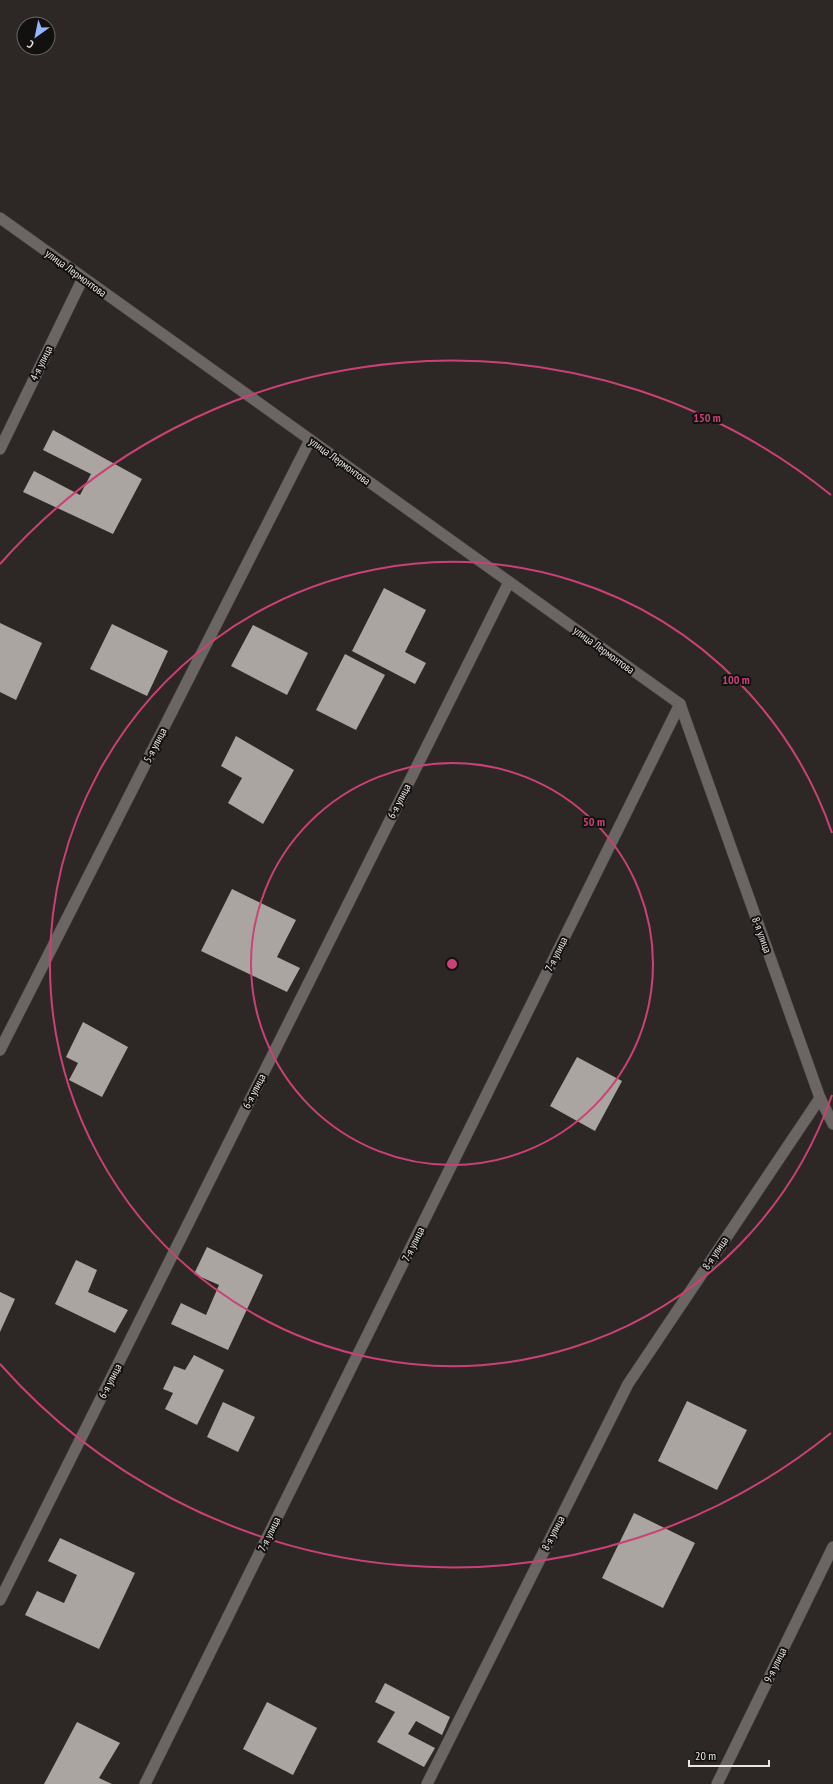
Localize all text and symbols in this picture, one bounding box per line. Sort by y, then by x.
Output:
north arrow [16,16,56,56]
text: С [25,37,36,52]
street label: улица Лермонтова [43,246,109,300]
street label: 4-я улица [27,343,55,383]
text: 150 m [693,410,721,425]
street label: улица Лермонтова [307,434,373,488]
street label: улица Лермонтова [571,623,637,677]
text: 100 m [722,672,750,687]
street label: 5-я улица [140,725,170,765]
street label: 6-я улица [384,781,414,821]
text: 50 m [583,814,605,829]
street label: 8-я улица [749,915,775,955]
street label: 7-я улица [542,934,570,974]
centre of rings [445,957,459,971]
street label: 6-я улица [239,1071,269,1111]
street label: 7-я улица [399,1224,427,1264]
street label: 8-я улица [699,1234,731,1272]
street label: 6-я улица [95,1361,125,1401]
street label: 8-я улица [538,1513,568,1553]
street label: 7-я улица [255,1514,283,1554]
street label: 9-я улица [761,1645,789,1685]
scale bar [689,1742,769,1768]
text: 20 m [695,1748,716,1763]

